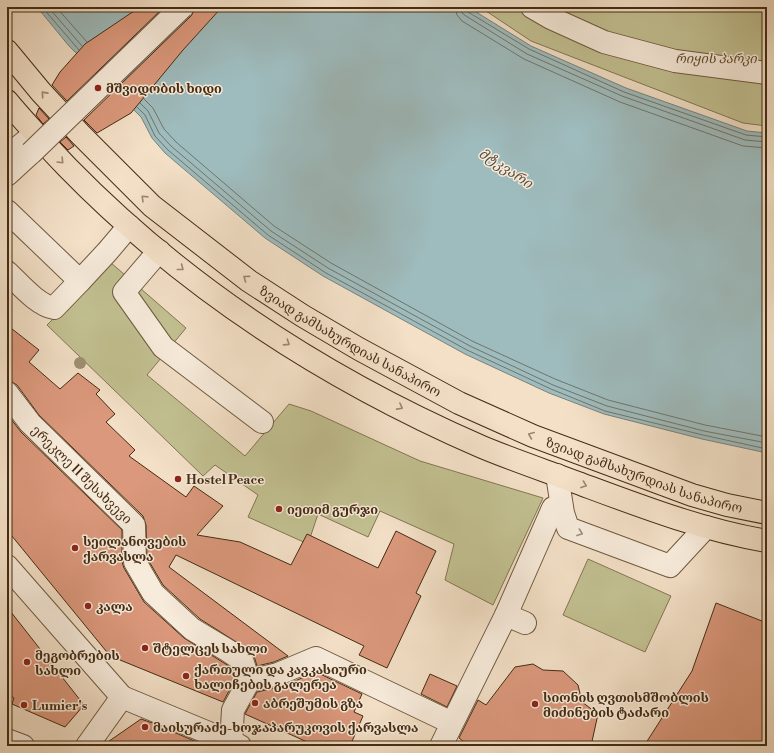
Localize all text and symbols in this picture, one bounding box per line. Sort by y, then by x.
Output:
park label: რიყის პარკი [675,51,757,67]
place label: მშვიდობის ხიდი [106,81,222,97]
marker: მშვიდობის ხიდი [93,83,103,93]
one-way arrow [41,92,48,99]
water label: მტკვარი [475,145,537,193]
one-way arrow [56,156,64,164]
one-way arrow [141,195,149,203]
one-way arrow [176,263,183,270]
one-way arrow [243,275,250,283]
street label: ზვიად გამსახურდიას სანაპირო [256,283,443,401]
one-way arrow [283,338,290,346]
one-way arrow [395,403,403,410]
street label: ერეკლე II შესახვევი [28,422,135,528]
one-way arrow [528,432,535,440]
street label: ზვიად გამსახურდიას სანაპირო [543,434,744,517]
place label: Hostel Peace [186,472,264,488]
marker: Hostel Peace [173,474,183,484]
one-way arrow [580,481,587,489]
place label: იეთიმ გურჯი [287,502,378,518]
marker: იეთიმ გურჯი [274,504,284,514]
one-way arrow [576,528,583,536]
place label: სეილანოვების ქარვასლა [83,534,187,565]
marker: სეილანოვების ქარვასლა [70,543,80,553]
place label: კალა [96,599,133,615]
marker: კალა [83,601,93,611]
place label: შტელცეს სახლი [152,641,268,657]
marker: შტელცეს სახლი [140,643,150,653]
place label: მეგობრების სახლი [35,648,120,679]
marker: მეგობრების სახლი [22,657,32,667]
place label: ქართული და კავკასიური ხალიჩების გალერეა [194,662,367,693]
marker: ქართული და კავკასიური ხალიჩების გალერეა [181,671,191,681]
place label: სიონის ღვთისმშობლის მიძინების ტაძარი [543,690,709,721]
place label: აბრეშუმის გზა [263,696,363,712]
place label: Lumier's [32,698,88,714]
marker: აბრეშუმის გზა [250,698,260,708]
marker: სიონის ღვთისმშობლის მიძინების ტაძარი [530,699,540,709]
marker: Lumier's [19,700,29,710]
place label: მაისურაძე-ხოჯაპარუკოვის ქარვასლა [153,720,418,736]
marker: მაისურაძე-ხოჯაპარუკოვის ქარვასლა [140,722,150,732]

